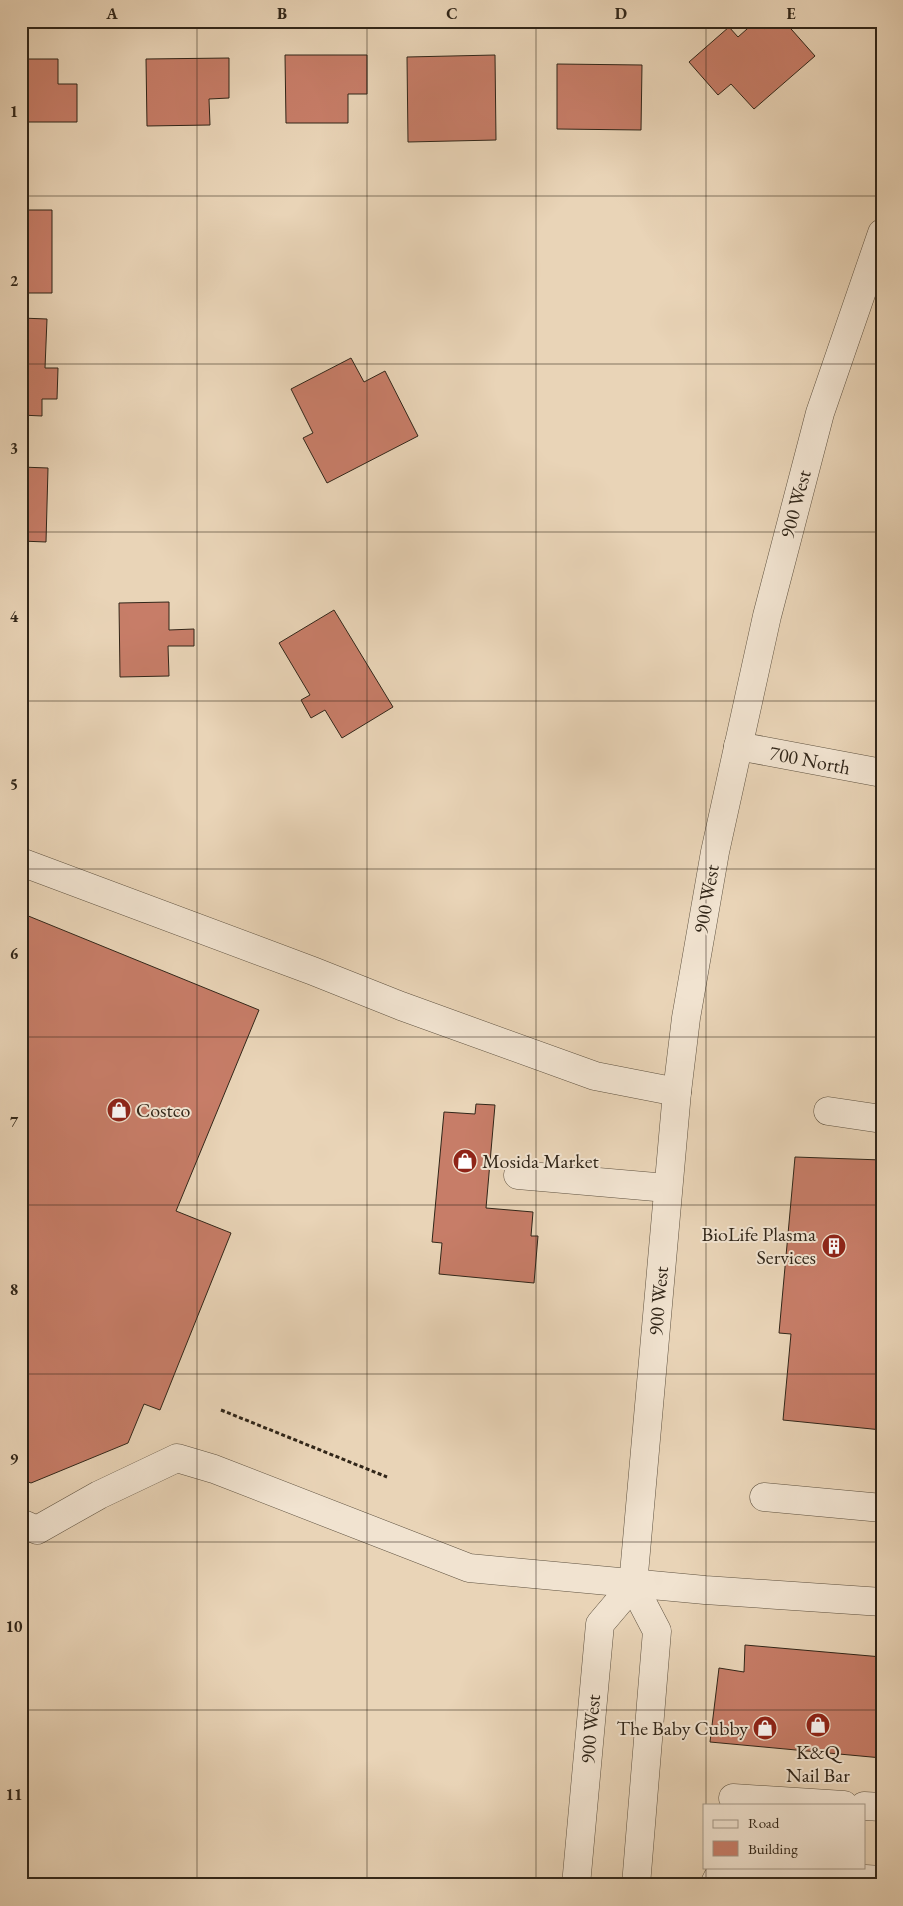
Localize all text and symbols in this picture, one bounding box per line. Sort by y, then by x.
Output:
text: A [105,3,118,24]
text: B [277,3,287,24]
text: C [446,3,458,24]
text: D [615,3,627,24]
text: E [786,3,796,24]
text: 1 [10,101,18,122]
text: 2 [10,270,19,291]
text: 3 [10,438,18,459]
street label: 900 West [773,466,817,541]
text: 4 [10,606,19,627]
street label: 700 North [767,739,853,781]
text: 5 [10,774,18,795]
street label: 900 West [687,862,725,936]
text: 6 [10,943,19,964]
shop icon: Costco [106,1097,132,1123]
place label: Costco [136,1097,191,1123]
text: 7 [10,1111,19,1132]
shop icon: Mosida Market [452,1148,478,1174]
place label: Mosida Market [482,1148,599,1174]
place label: BioLife Plasma Services [701,1221,816,1270]
building icon: BioLife Plasma Services [821,1233,847,1259]
street label: 900 West [642,1264,674,1337]
text: 8 [10,1279,18,1300]
text: 9 [10,1448,19,1469]
text: 10 [6,1616,23,1637]
street label: 900 West [574,1692,606,1765]
shop icon: K&Q Nail Bar [805,1712,831,1738]
place label: The Baby Cubby [617,1715,748,1741]
shop icon: The Baby Cubby [752,1715,778,1741]
place label: K&Q Nail Bar [786,1739,850,1788]
text: 11 [6,1784,22,1805]
legend [703,1804,866,1868]
text: Road [748,1813,780,1832]
text: Building [748,1839,798,1858]

